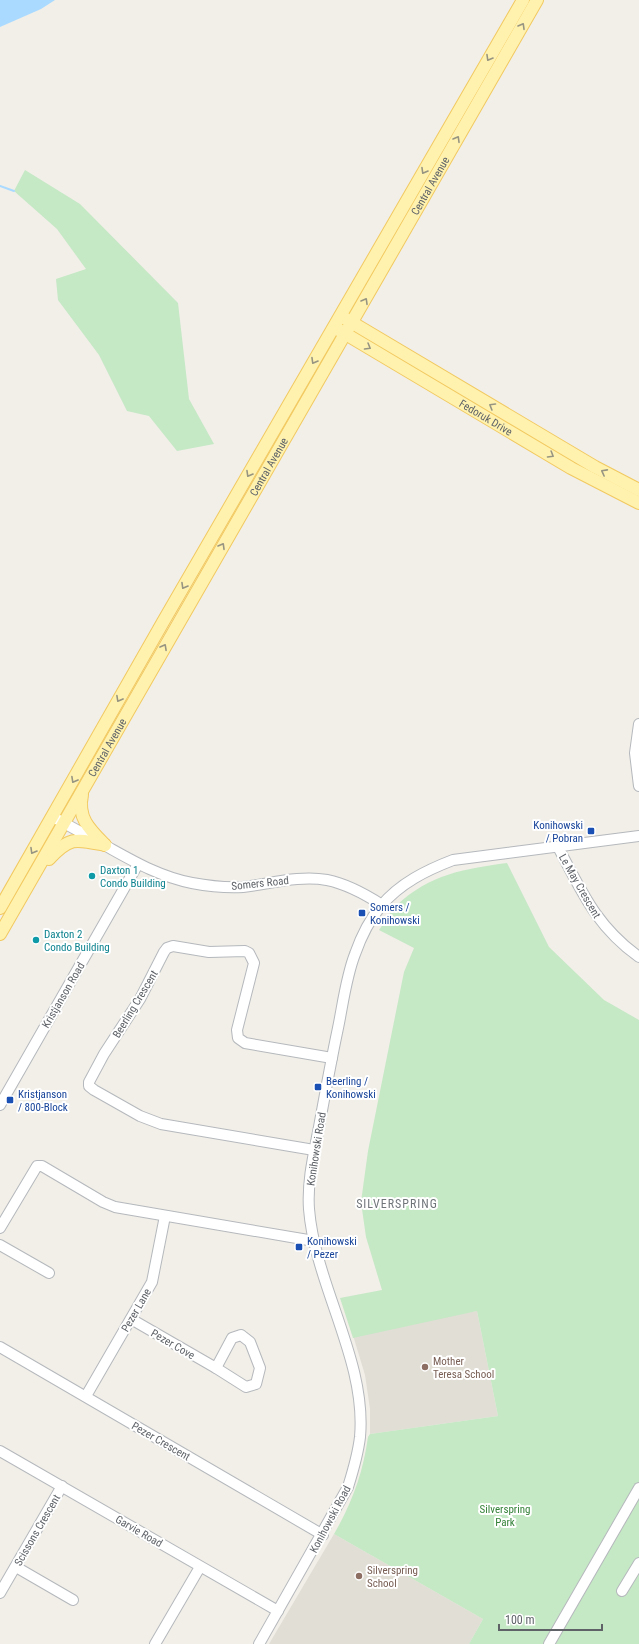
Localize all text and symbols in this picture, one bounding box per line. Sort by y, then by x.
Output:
one-way arrow [517,23,524,30]
one-way arrow [487,54,494,61]
one-way arrow [453,136,460,143]
street label: Central Avenue [409,155,452,218]
one-way arrow [422,167,429,174]
one-way arrow [361,298,368,305]
one-way arrow [364,343,371,350]
one-way arrow [312,357,319,364]
street label: Fedoruk Drive [457,397,515,439]
one-way arrow [489,404,496,411]
street label: Central Avenue [247,435,291,498]
one-way arrow [547,451,554,458]
one-way arrow [601,469,608,477]
one-way arrow [246,470,254,477]
one-way arrow [218,543,225,550]
one-way arrow [181,582,188,589]
one-way arrow [160,644,167,651]
one-way arrow [117,695,124,702]
street label: Central Avenue [86,716,129,779]
one-way arrow [71,776,78,784]
place label: Konihowski / Pobran [533,819,583,845]
marker: Konihowski / Pobran [586,826,596,836]
one-way arrow [31,846,38,854]
street label: Le May Crescent [556,852,603,921]
place label: Daxton 1 Condo Building [100,864,166,890]
marker: Daxton 1 Condo Building [87,871,97,881]
street label: Somers Road [231,874,289,893]
place label: Somers / Konihowski [370,901,420,927]
marker: Somers / Konihowski [357,908,367,918]
place label: Daxton 2 Condo Building [44,928,110,954]
marker: Daxton 2 Condo Building [31,935,41,945]
street label: Kristjanson Road [39,960,87,1030]
street label: Beerling Crescent [110,968,161,1040]
place label: Beerling / Konihowski [326,1075,376,1101]
marker: Beerling / Konihowski [313,1082,323,1092]
place label: Kristjanson / 800-Block [18,1088,68,1114]
marker: Kristjanson / 800-Block [5,1095,15,1105]
street label: Konihowski Road [304,1111,329,1187]
district label: SILVERSPRING [356,1197,438,1211]
place label: Konihowski / Pezer [307,1235,357,1261]
marker: Konihowski / Pezer [294,1242,304,1252]
street label: Pezer Lane [119,1286,154,1334]
street label: Pezer Cove [149,1327,197,1362]
place label: Mother Teresa School [433,1355,494,1381]
marker: Mother Teresa School [420,1362,430,1372]
street label: Pezer Crescent [129,1419,192,1463]
street label: Konihowski Road [307,1483,354,1555]
street label: Scissons Crescent [12,1492,63,1568]
park label: Silverspring Park [480,1503,530,1529]
street label: Garvie Road [113,1513,165,1550]
place label: Silverspring School [367,1564,418,1590]
marker: Silverspring School [354,1571,364,1581]
scale bar [499,1606,602,1632]
text: 100 m [505,1613,535,1627]

